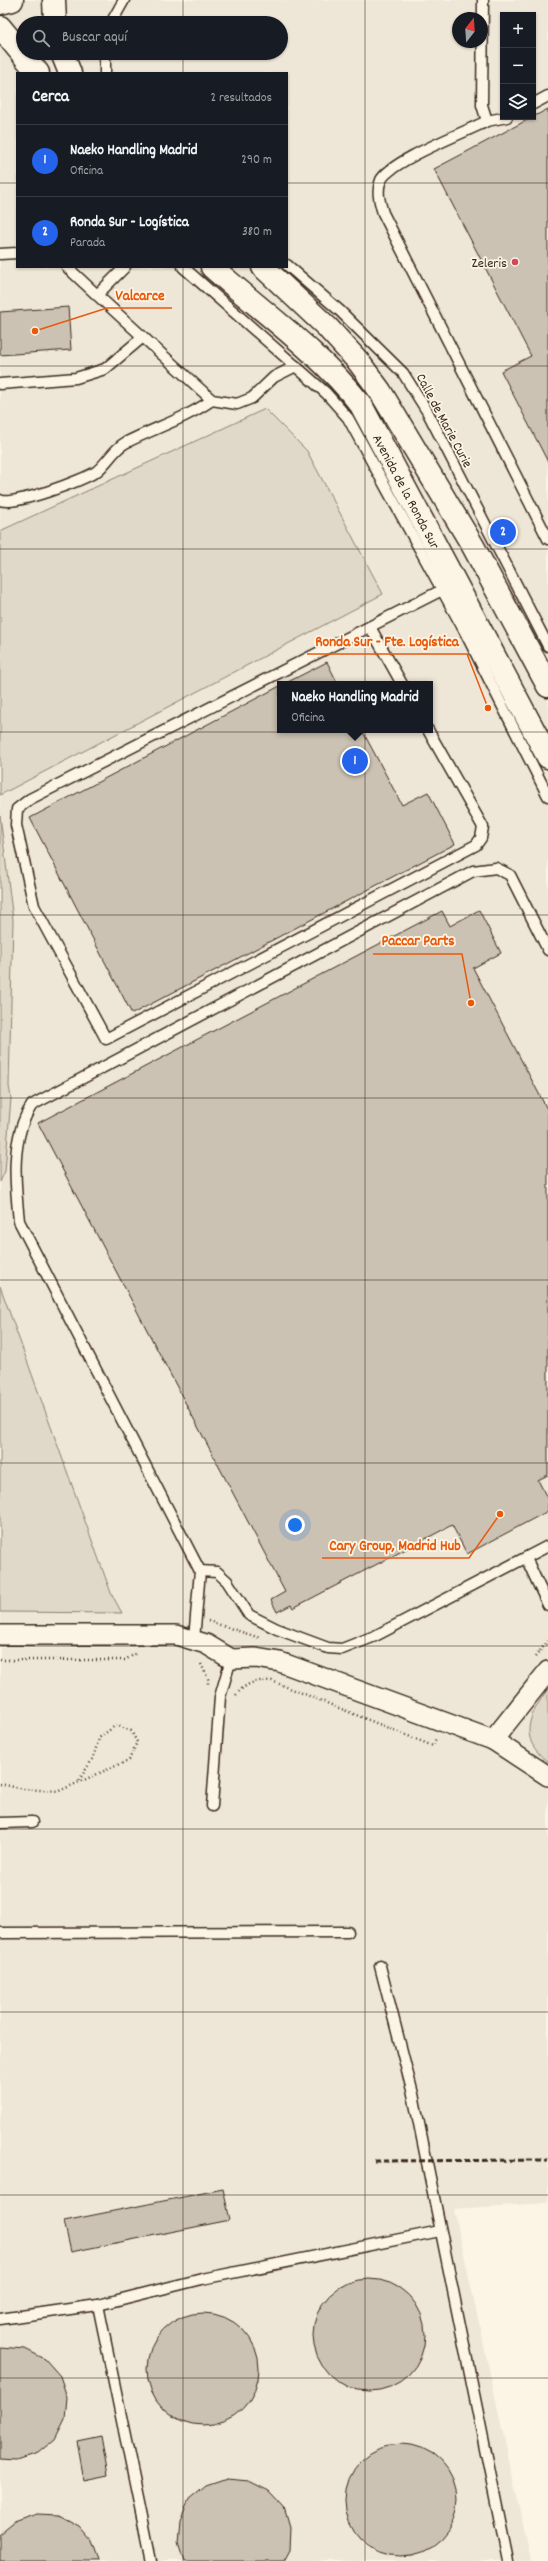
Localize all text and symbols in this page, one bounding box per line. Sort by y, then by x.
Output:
north arrow [452,12,488,48]
map controls [500,12,536,120]
button: + [500,12,536,48]
search box [16,16,288,60]
icon: search [30,27,52,49]
text: Buscar aquí [62,27,127,49]
button: − [500,48,536,84]
button: layers [500,84,536,120]
text: Cerca [32,86,69,110]
text: 2 resultados [210,89,272,108]
text: Naeko Handling Madrid [70,140,197,162]
text: 1 [44,151,46,170]
text: 290 m [241,151,272,170]
text: Oficina [70,162,103,181]
text: Ronda Sur - Logística [70,212,189,234]
text: 2 [42,223,48,242]
text: 380 m [242,223,272,242]
text: Parada [70,234,105,253]
place label: Zeleris [472,254,507,274]
marker: Zeleris [510,257,520,267]
callout: Valcarce [107,281,172,308]
text: Valcarce [115,286,165,308]
street label: Calle de Marie Curie [410,370,477,472]
street label: Avenida de la Ronda Sur [366,431,444,554]
pin: 2 [490,517,516,547]
callout: Ronda Sur - Fte. Logística [307,627,467,654]
text: Ronda Sur - Fte. Logística [315,632,460,654]
popup [277,681,433,733]
text: Naeko Handling Madrid [291,687,419,709]
text: Oficina [291,709,324,728]
pin: 1 [342,746,368,776]
callout: Paccar Parts [373,927,462,954]
text: Paccar Parts [381,931,455,953]
your location [285,1515,305,1535]
callout: Cary Group, Madrid Hub [322,1531,469,1558]
text: Cary Group, Madrid Hub [329,1536,461,1558]

